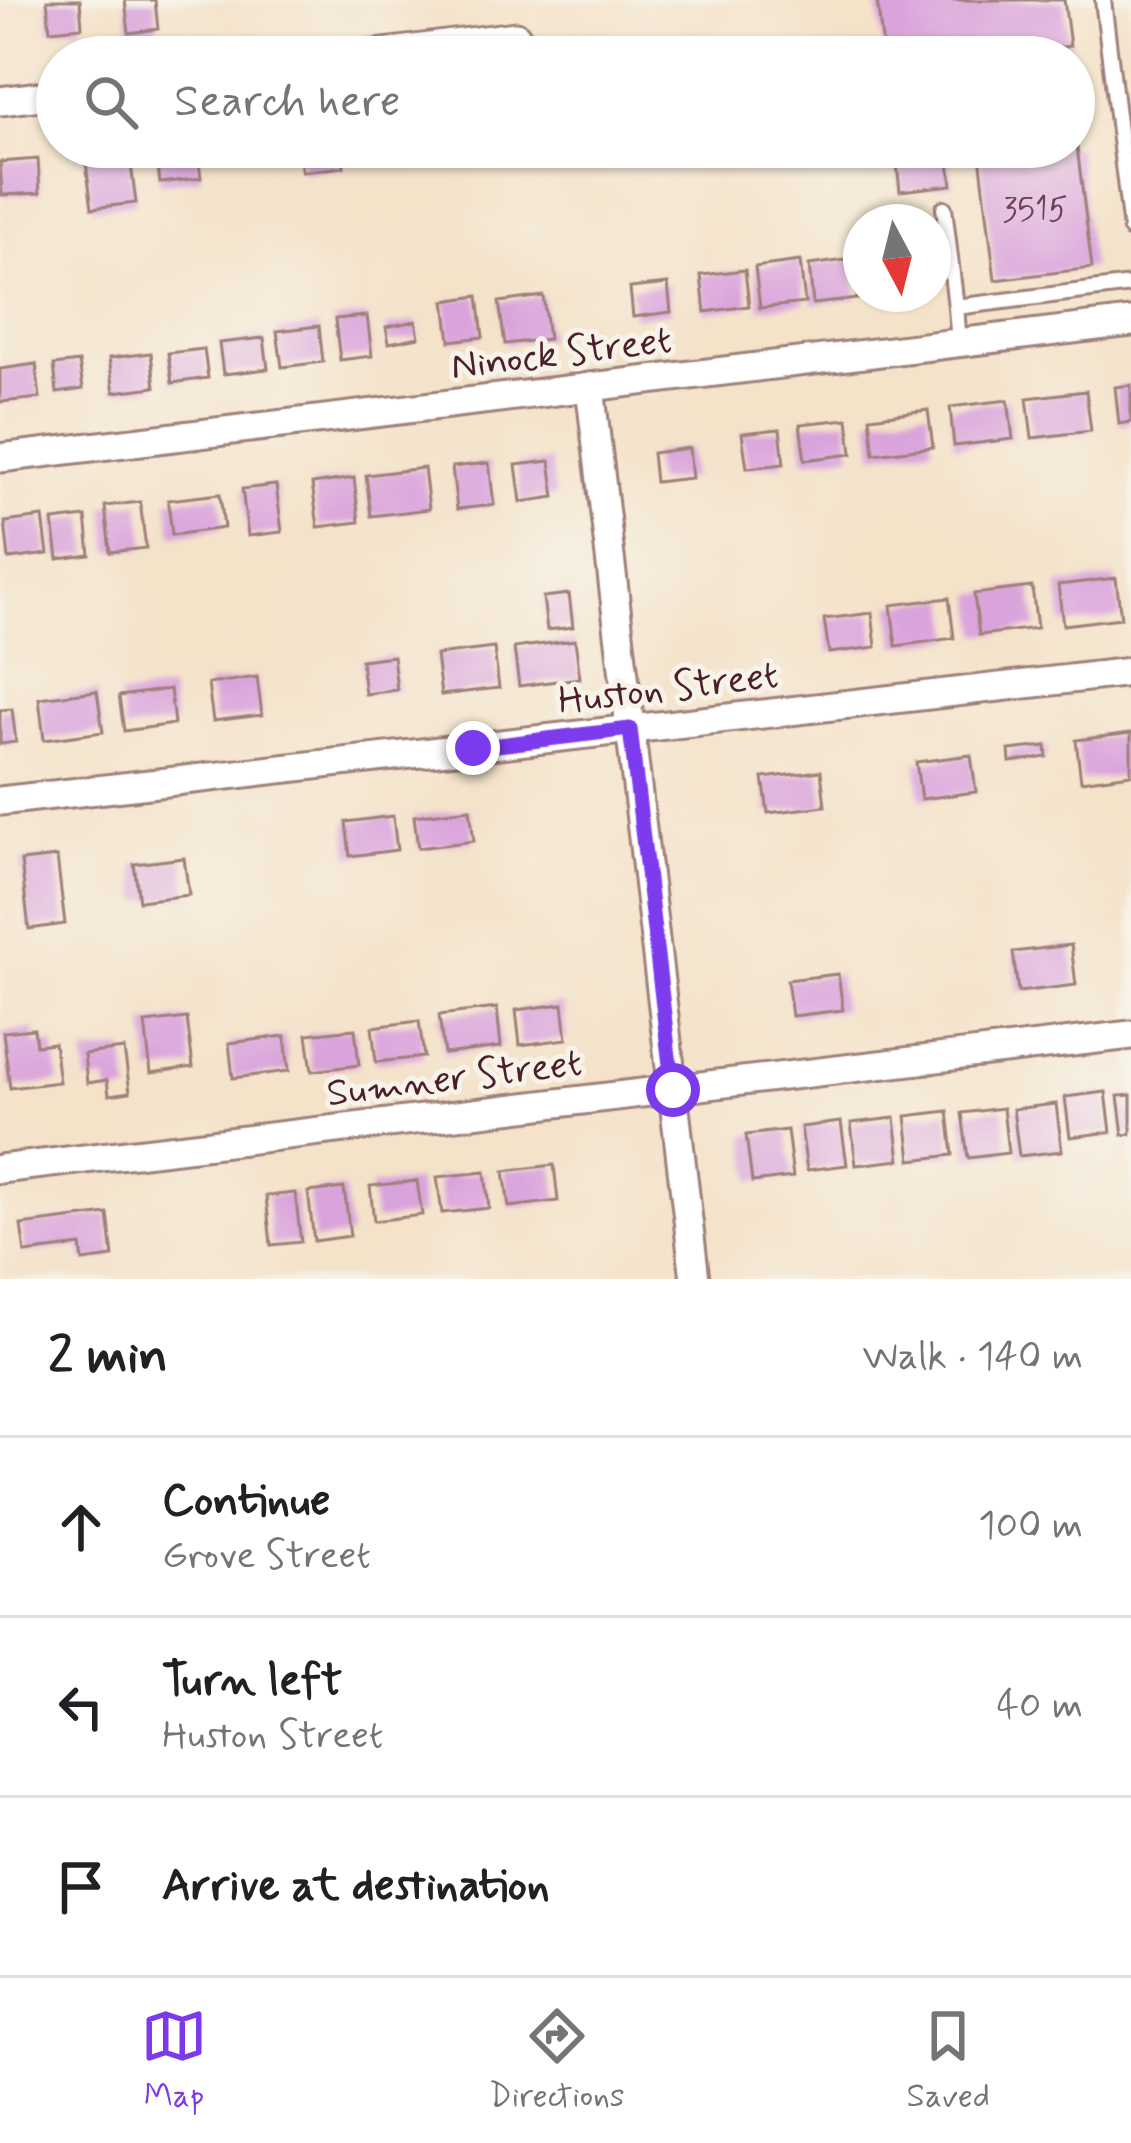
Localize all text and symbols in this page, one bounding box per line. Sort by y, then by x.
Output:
search box [36,36,1095,168]
icon: search [78,69,144,135]
text: Search here [174,73,401,132]
house number: 3515 [1002,189,1068,233]
north arrow [843,204,951,312]
street label: Ninock Street [448,316,675,393]
street label: Huston Street [555,651,781,728]
route end [446,721,500,775]
street label: Sumner Street [324,1039,585,1120]
route start [646,1063,700,1117]
text: 2 min [48,1324,168,1390]
text: Walk · 140 m [863,1332,1083,1383]
text: Continue [162,1472,330,1531]
icon: ahead [48,1494,114,1560]
text: 100 m [978,1501,1083,1552]
text: Grove Street [162,1531,371,1582]
text: Turn left [162,1652,342,1711]
icon: left [48,1674,114,1740]
text: 40 m [996,1681,1083,1732]
text: Huston Street [162,1711,383,1762]
icon: arrive [48,1854,114,1920]
text: Arrive at destination [162,1857,550,1916]
tab: Map [141,2003,207,2119]
tab: Directions [489,2003,625,2119]
tab: Saved [907,2003,990,2119]

